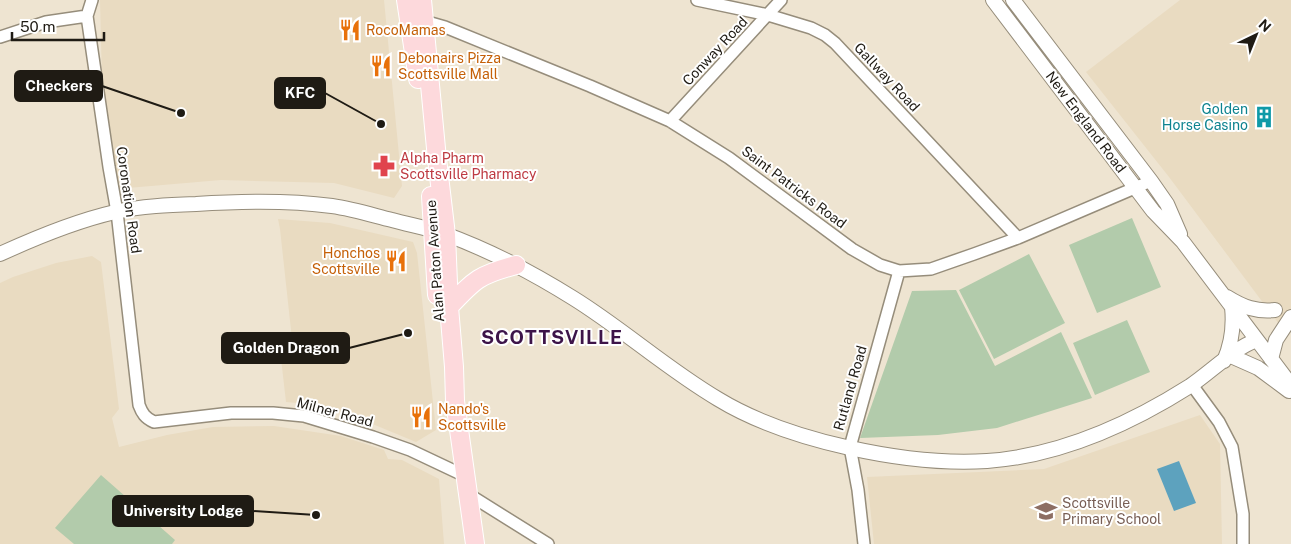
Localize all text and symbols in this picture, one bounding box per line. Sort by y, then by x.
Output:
scale bar [12,10,105,42]
north arrow [1231,10,1281,60]
street label: Conway Road [679,13,751,89]
text: N [1255,16,1274,35]
restaurant icon: RocoMamas [337,17,363,43]
text: 50 m [20,18,55,35]
place label: RocoMamas [366,22,445,38]
street label: Gallway Road [851,39,923,115]
place label: Debonairs Pizza Scottsville Mall [398,50,501,82]
restaurant icon: Debonairs Pizza Scottsville Mall [368,53,394,79]
street label: New England Road [1043,68,1129,176]
callout: Checkers [15,71,102,101]
text: Checkers [25,77,93,94]
callout: KFC [275,78,325,108]
text: KFC [285,84,316,101]
place label: Golden Horse Casino [1162,101,1248,133]
building icon: Golden Horse Casino [1251,104,1277,130]
street label: Saint Patricks Road [739,142,849,232]
street label: Coronation Road [114,146,144,254]
place label: Alpha Pharm Scottsville Pharmacy [400,150,537,182]
pharmacy icon: Alpha Pharm Scottsville Pharmacy [371,153,397,179]
street label: Alan Paton Avenue [423,199,447,323]
place label: Honchos Scottsville [312,245,380,277]
restaurant icon: Honchos Scottsville [383,248,409,274]
district label: SCOTTSVILLE [481,326,623,348]
callout: Golden Dragon [222,333,349,363]
text: Golden Dragon [233,339,339,356]
street label: Rutland Road [830,344,870,432]
street label: Milner Road [295,394,375,430]
place label: Nando's Scottsville [438,401,506,433]
restaurant icon: Nando's Scottsville [408,404,434,430]
place label: Scottsville Primary School [1062,495,1161,527]
callout: University Lodge [113,496,253,526]
school or university icon: Scottsville Primary School [1033,498,1059,524]
text: University Lodge [123,502,243,519]

